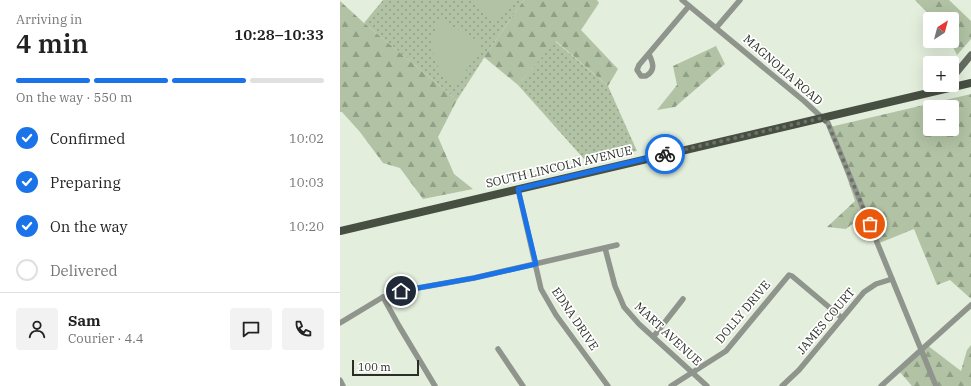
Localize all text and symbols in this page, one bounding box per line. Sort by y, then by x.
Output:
text: Arriving in [16,11,82,28]
north arrow [923,12,959,48]
map controls [923,12,959,136]
text: 10:28–10:33 [234,25,324,44]
text: 4 min [16,26,88,60]
street label: MAGNOLIA ROAD [741,31,826,108]
button: + [923,56,959,92]
text: On the way · 550 m [16,89,132,106]
button: − [923,100,959,136]
icon: check [16,127,38,149]
text: Confirmed [50,129,125,148]
text: 10:02 [289,130,324,147]
courier [645,134,685,174]
street label: SOUTH LINCOLN AVENUE [484,142,634,191]
icon: bike [654,143,676,165]
icon: check [16,171,38,193]
text: Preparing [50,173,121,192]
text: 10:03 [289,174,324,191]
pin [853,207,887,241]
icon: bag [859,213,881,235]
icon: check [16,215,38,237]
text: On the way [50,217,128,236]
text: 10:20 [289,218,324,235]
text: Delivered [50,261,118,280]
pin [384,274,418,308]
street label: DOLLY DRIVE [712,277,773,346]
icon: home [390,280,412,302]
street label: EDNA DRIVE [549,284,602,353]
street label: JAMES COURT [793,284,858,357]
street label: MART AVENUE [632,299,705,369]
button: person [16,308,58,350]
button: chat [230,308,272,350]
button: phone [282,308,324,350]
text: Sam [68,311,101,330]
text: Courier · 4.4 [68,330,144,347]
scale bar [352,358,419,377]
text: 100 m [358,360,391,374]

